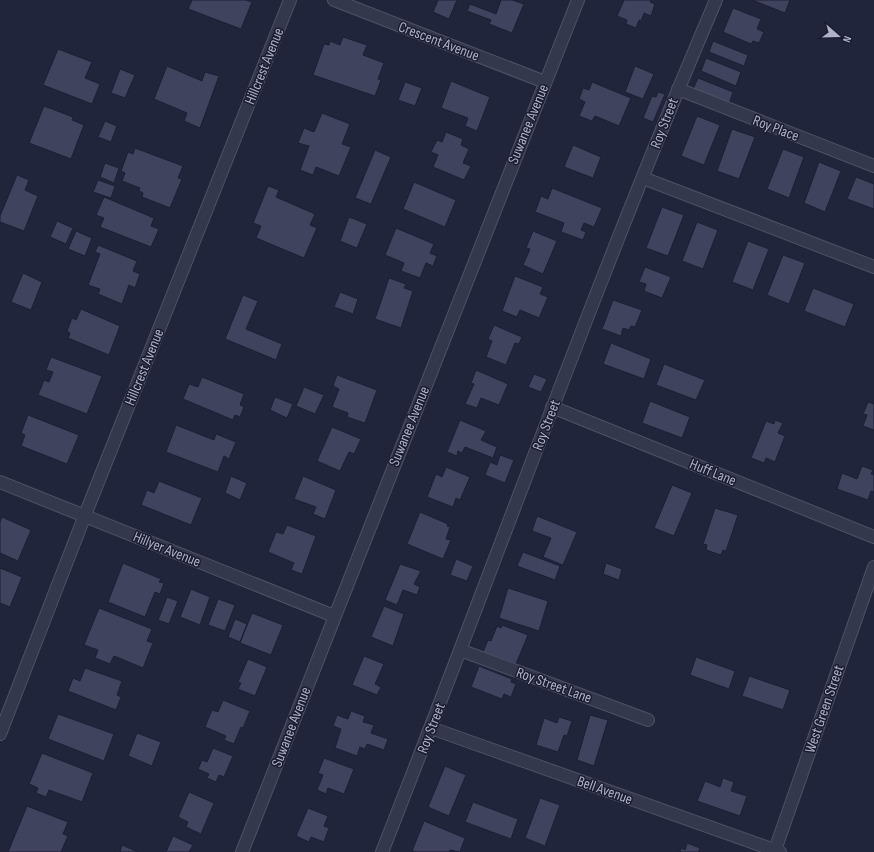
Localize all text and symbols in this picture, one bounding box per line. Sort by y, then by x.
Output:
north arrow [818,16,858,56]
street label: Crescent Avenue [396,17,482,66]
street label: Hillcrest Avenue [240,25,288,107]
text: N [840,34,854,44]
street label: Suwanee Avenue [504,82,553,167]
street label: Roy Street [646,95,683,151]
street label: Roy Place [750,111,802,146]
street label: Hillcrest Avenue [120,326,168,408]
street label: Suwanee Avenue [385,384,434,469]
street label: Roy Street [528,397,565,453]
street label: Huff Lane [687,455,739,490]
street label: Hillyer Avenue [130,527,203,572]
street label: West Green Street [801,662,849,756]
street label: Roy Street Lane [514,663,594,708]
street label: Suwanee Avenue [268,684,315,770]
street label: Roy Street [413,700,450,756]
street label: Bell Avenue [575,772,635,809]

